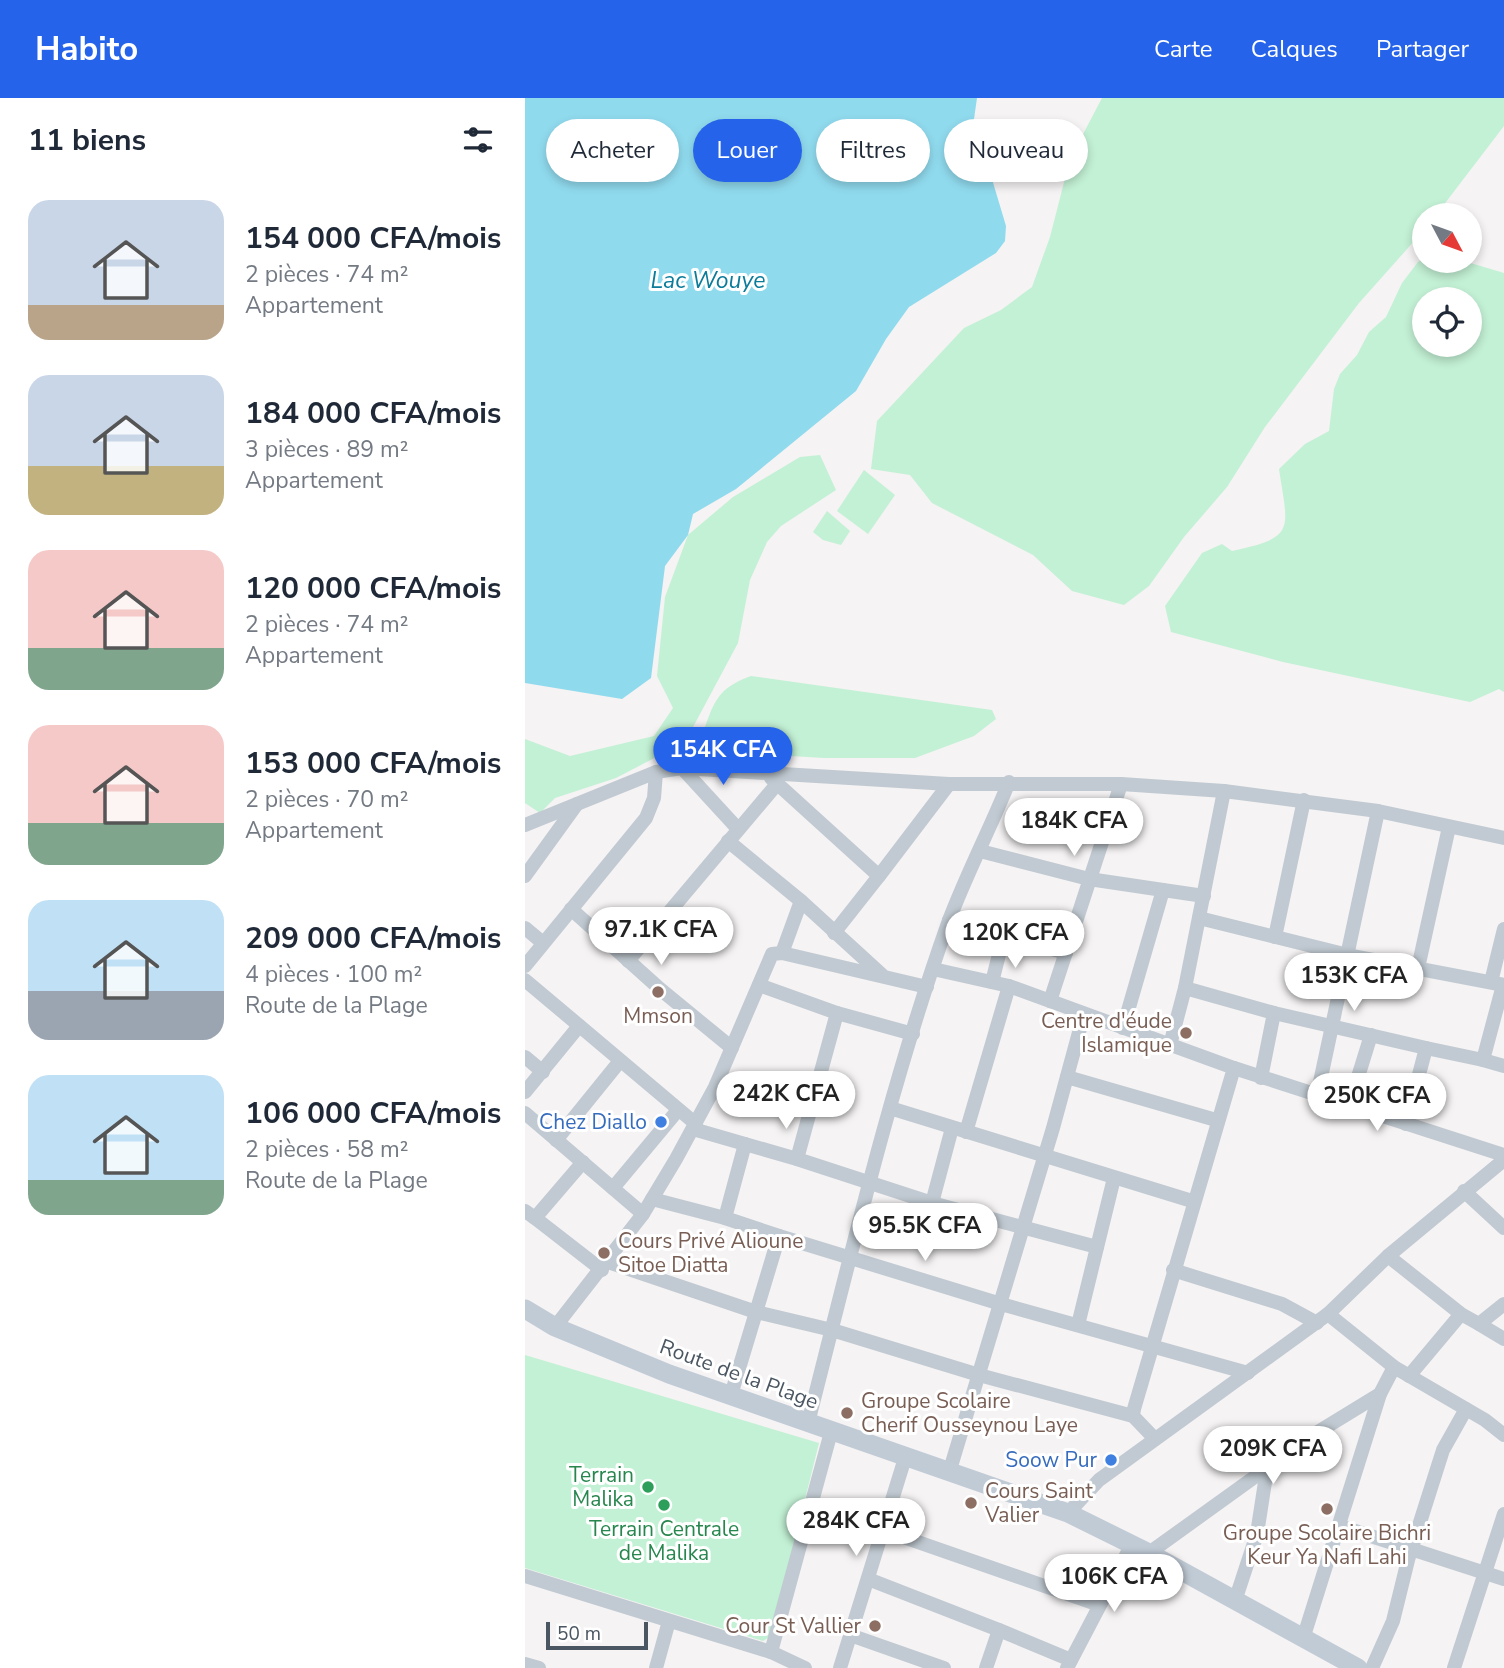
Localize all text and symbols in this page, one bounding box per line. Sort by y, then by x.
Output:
text: Habito [35,27,138,72]
text: Carte [1154,33,1213,65]
text: Calques [1251,33,1338,65]
text: Partager [1376,33,1469,65]
chip: Acheter [546,119,679,182]
chip: Louer [693,119,802,182]
chip: Filtres [816,119,930,182]
chip: Nouveau [944,119,1088,182]
text: 11 biens [28,120,146,161]
icon: filters [459,121,497,159]
north arrow [1412,203,1482,273]
map controls [1412,203,1482,357]
text: 154 000 CFA/mois [245,218,501,259]
icon: home [84,228,168,312]
text: 2 pièces · 74 m² [245,259,408,290]
water label: Lac Wouye [651,265,765,296]
button: locate [1412,287,1482,357]
text: Appartement [245,290,383,321]
text: 184 000 CFA/mois [245,393,501,434]
icon: home [84,403,168,487]
text: 3 pièces · 89 m² [245,434,408,465]
text: Appartement [245,465,383,496]
text: 120 000 CFA/mois [245,568,501,609]
icon: home [84,578,168,662]
text: 2 pièces · 74 m² [245,609,408,640]
text: Appartement [245,640,383,671]
pin: 154K CFA [651,728,795,787]
text: 154K CFA [669,734,777,765]
text: 153 000 CFA/mois [245,743,501,784]
icon: home [84,753,168,837]
text: 2 pièces · 70 m² [245,784,408,815]
pin: 184K CFA [1002,798,1146,858]
text: 184K CFA [1020,805,1128,836]
text: Appartement [245,815,383,846]
pin: 97.1K CFA [581,908,741,967]
pin: 120K CFA [943,910,1087,970]
text: 97.1K CFA [605,914,717,945]
text: 120K CFA [961,917,1069,948]
text: 209 000 CFA/mois [245,918,501,959]
icon: home [84,928,168,1012]
pin: 153K CFA [1282,954,1426,1013]
text: 4 pièces · 100 m² [245,959,422,990]
text: 153K CFA [1300,960,1408,991]
marker: Mmson [650,984,666,1000]
text: Route de la Plage [245,990,428,1021]
place label: Mmson [623,1002,693,1030]
place label: Centre d'éude Islamique [1041,1007,1172,1059]
marker: Centre d'éude Islamique [1178,1025,1194,1041]
pin: 242K CFA [714,1072,858,1131]
pin: 250K CFA [1305,1074,1449,1133]
text: 242K CFA [732,1078,840,1109]
text: 250K CFA [1323,1080,1431,1111]
text: 106 000 CFA/mois [245,1093,501,1134]
icon: home [84,1103,168,1187]
place label: Chez Diallo [539,1108,647,1136]
marker: Chez Diallo [653,1114,669,1130]
text: 2 pièces · 58 m² [245,1134,408,1165]
text: Route de la Plage [245,1165,428,1196]
pin: 95.5K CFA [845,1204,1005,1263]
text: 95.5K CFA [869,1210,981,1241]
place label: Cours Privé Alioune Sitoe Diatta [618,1227,803,1279]
marker: Cours Privé Alioune Sitoe Diatta [596,1245,612,1261]
street label: Route de la Plage [656,1332,822,1416]
place label: Groupe Scolaire Cherif Ousseynou Laye [861,1387,1078,1439]
marker: Groupe Scolaire Cherif Ousseynou Laye [839,1405,855,1421]
pin: 209K CFA [1201,1426,1345,1486]
text: 209K CFA [1219,1433,1327,1464]
place label: Soow Pur [1005,1446,1097,1474]
marker: Soow Pur [1103,1452,1119,1468]
place label: Terrain Malika [569,1461,634,1513]
place label: Cours Saint Valier [984,1477,1094,1529]
marker: Terrain Malika [640,1479,656,1495]
marker: Cours Saint Valier [963,1495,979,1511]
marker: Terrain Centrale de Malika [656,1497,672,1513]
pin: 284K CFA [784,1498,928,1558]
marker: Groupe Scolaire Bichri Keur Ya Nafi Lahi [1319,1501,1335,1517]
text: 284K CFA [802,1505,910,1536]
place label: Terrain Centrale de Malika [589,1515,739,1567]
place label: Groupe Scolaire Bichri Keur Ya Nafi Lahi [1223,1519,1431,1571]
pin: 106K CFA [1042,1554,1186,1614]
text: 106K CFA [1060,1561,1168,1592]
place label: Cour St Vallier [725,1612,861,1640]
marker: Cour St Vallier [867,1618,883,1634]
scale bar [546,1619,647,1651]
text: 50 m [557,1621,601,1647]

